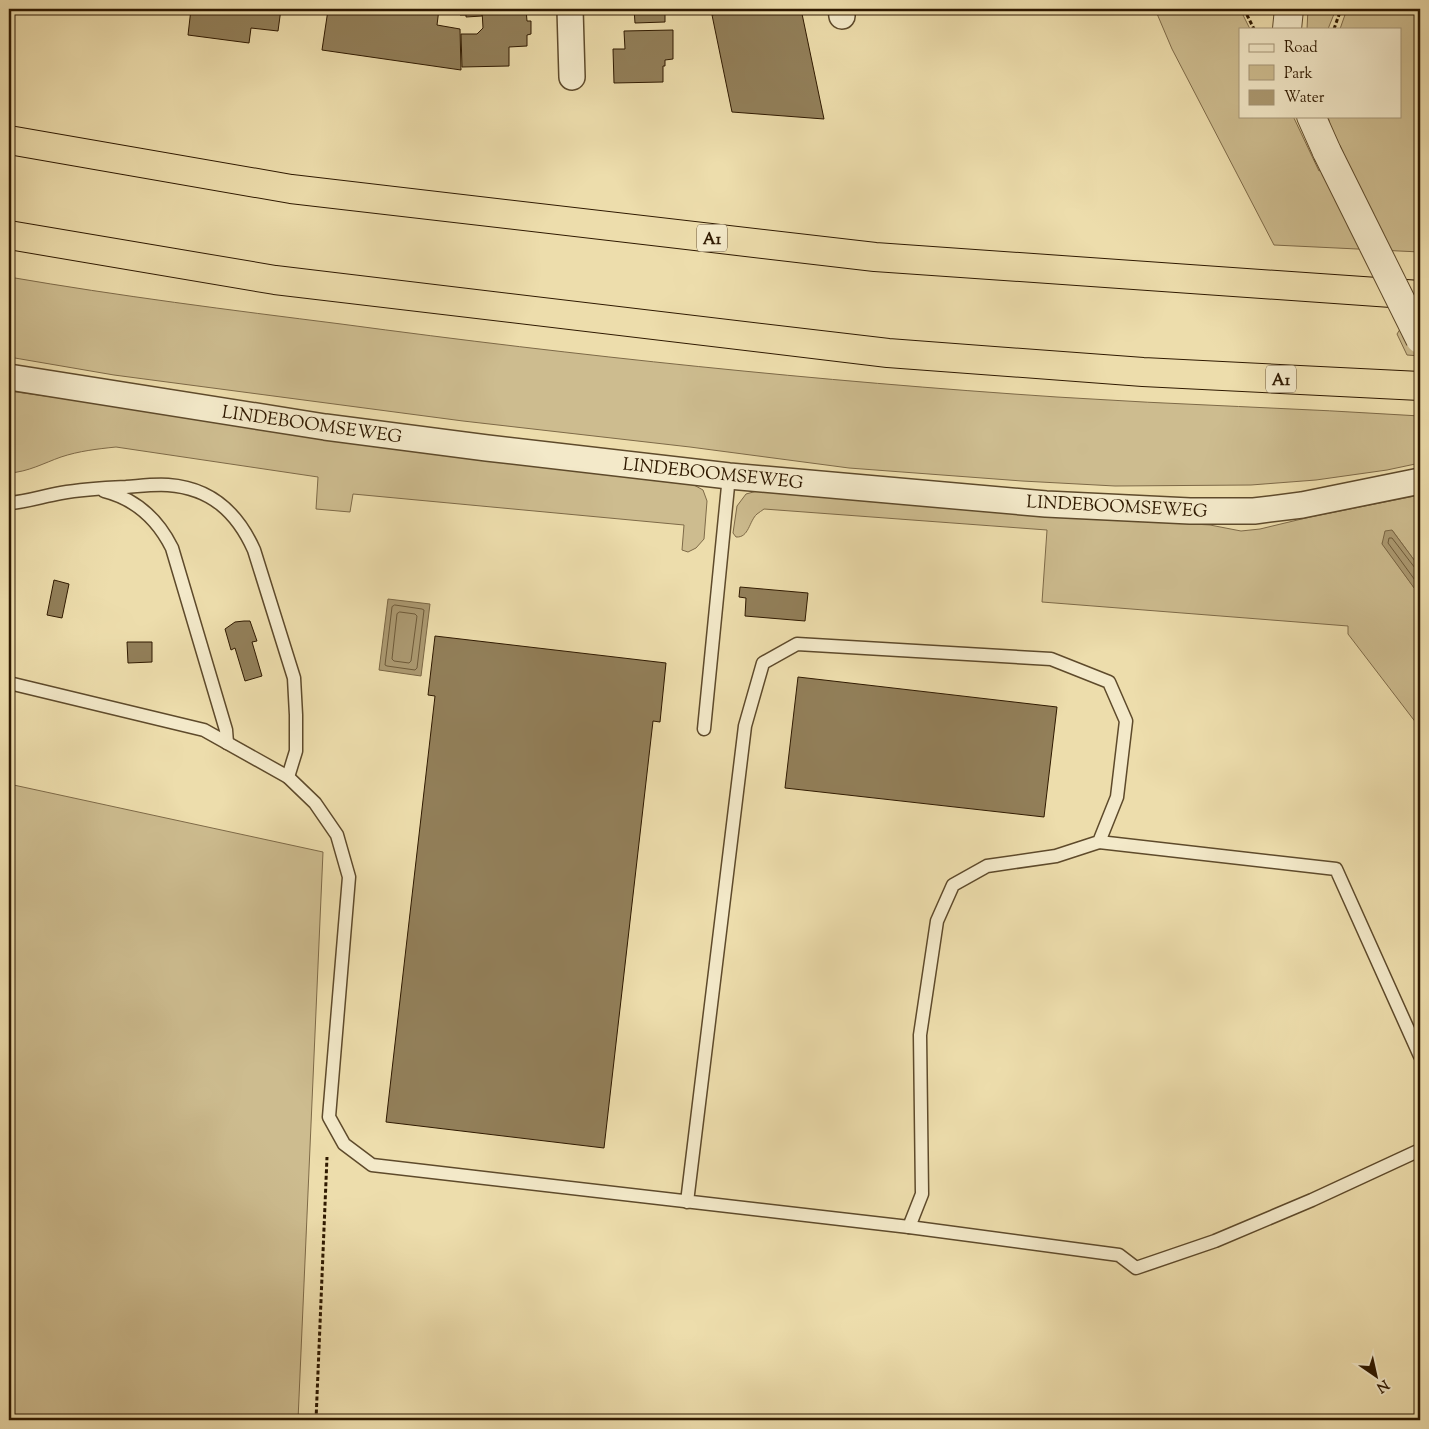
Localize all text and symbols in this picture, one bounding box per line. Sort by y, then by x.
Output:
legend [1239,28,1402,118]
text: Road [1284,38,1318,59]
text: Park [1284,64,1313,85]
text: Water [1284,88,1325,109]
road number: A1 [697,224,727,252]
road number: A1 [1266,366,1296,392]
street label: LINDEBOOMSEWEG [220,400,404,452]
street label: LINDEBOOMSEWEG [621,453,805,497]
street label: LINDEBOOMSEWEG [1026,490,1208,526]
north arrow [1352,1352,1402,1402]
text: N [1372,1374,1392,1397]

